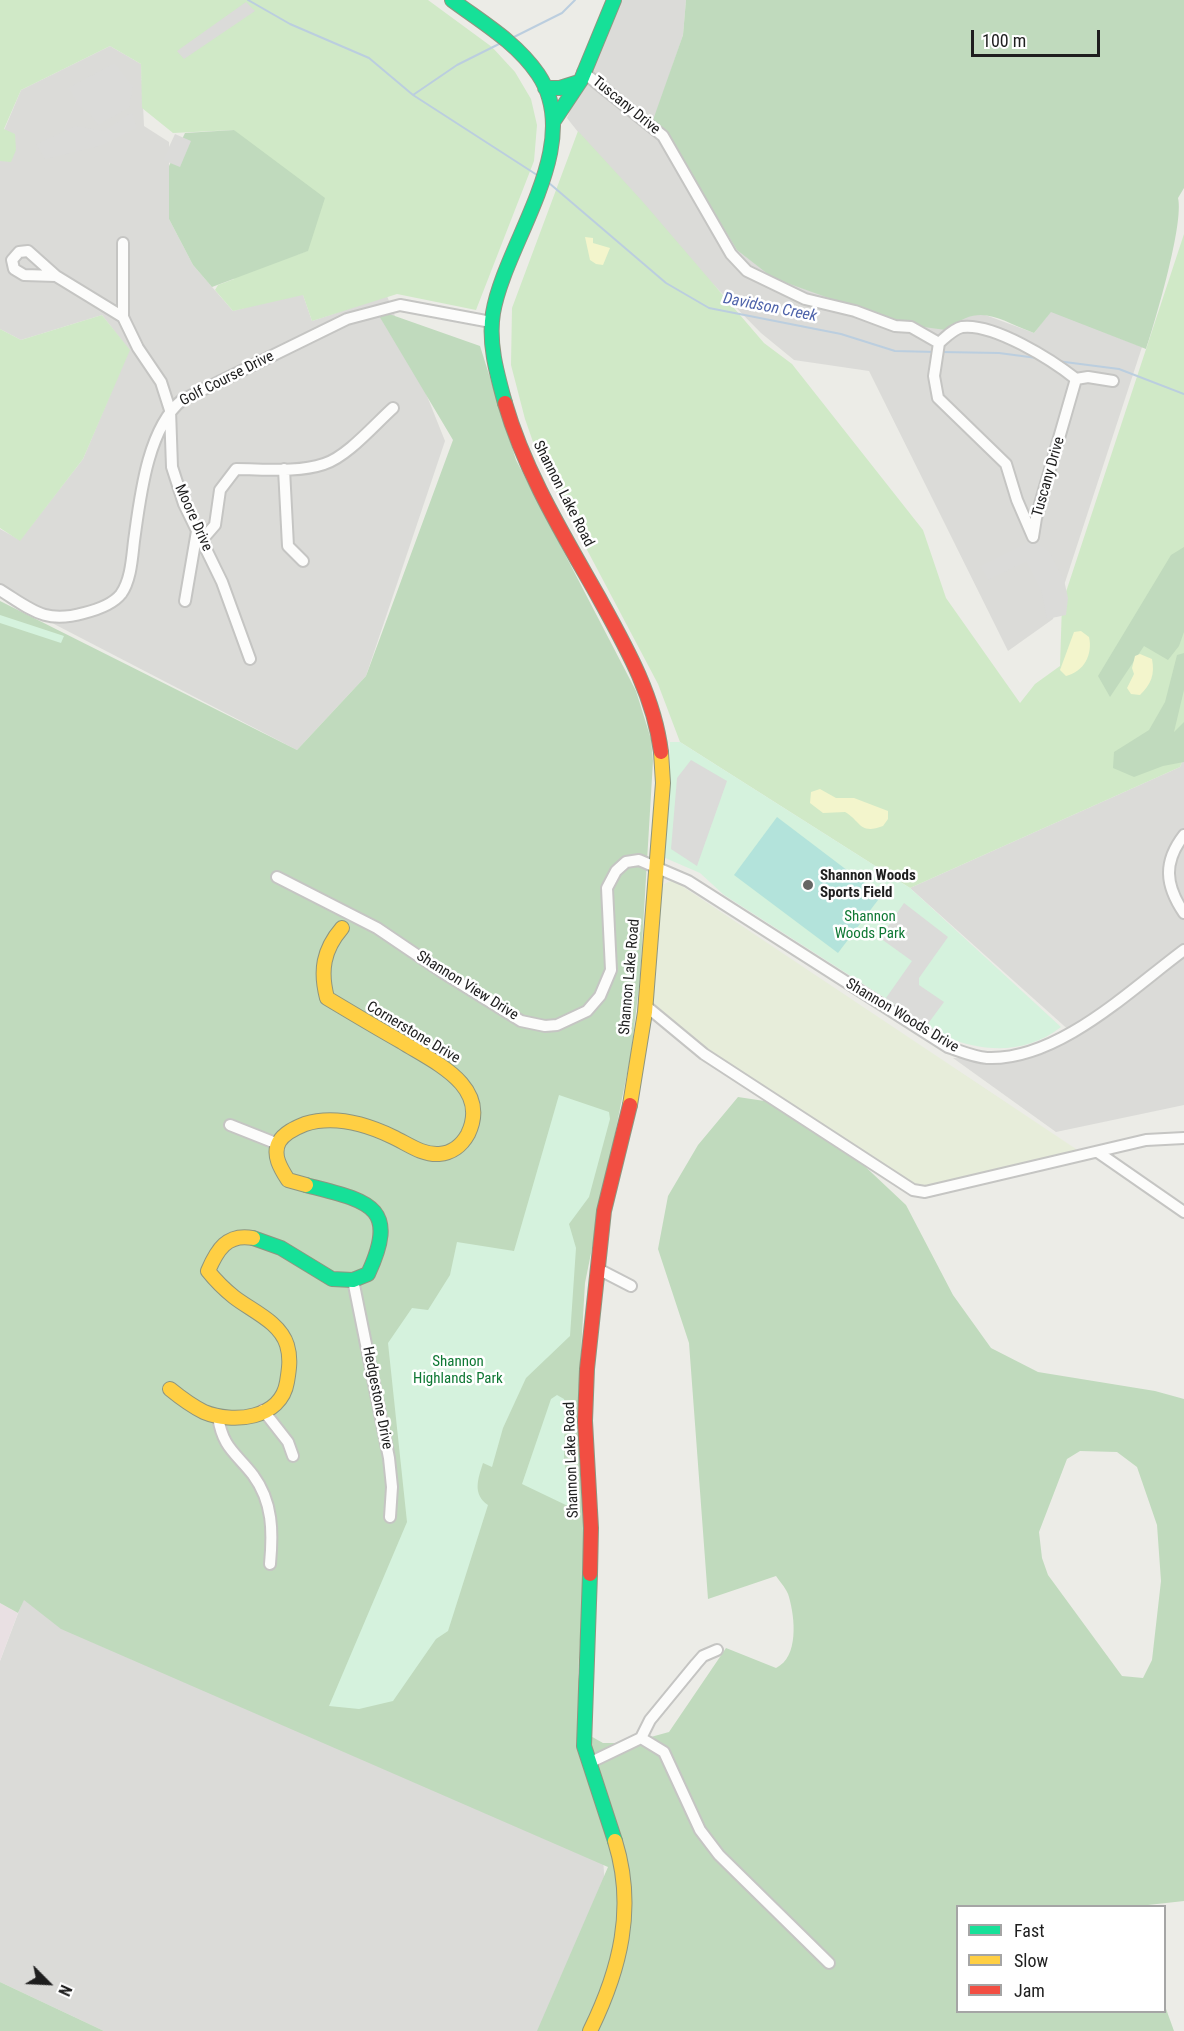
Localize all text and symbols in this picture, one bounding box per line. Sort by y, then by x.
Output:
scale bar [974,18,1103,56]
text: 100 m [982,30,1026,51]
street label: Tuscany Drive [588,73,664,139]
water label: Davidson Creek [722,290,818,326]
street label: Golf Course Drive [177,348,277,410]
street label: Tuscany Drive [1029,435,1069,519]
street label: Shannon Lake Road [529,438,597,550]
street label: Moore Drive [170,482,216,554]
place label: Shannon Woods Sports Field [820,867,916,902]
marker: Shannon Woods Sports Field [801,878,815,892]
park label: Shannon Woods Park [835,908,905,943]
street label: Shannon Lake Road [616,918,644,1036]
street label: Shannon View Drive [413,947,521,1025]
street label: Shannon Woods Drive [842,975,962,1057]
street label: Cornerstone Drive [363,998,463,1068]
street label: Hedgestone Drive [358,1345,396,1451]
park label: Shannon Highlands Park [413,1353,503,1388]
street label: Shannon Lake Road [561,1401,583,1519]
legend [956,1905,1166,2013]
text: Fast [1014,1920,1045,1941]
text: Slow [1014,1950,1048,1971]
north arrow [18,1953,78,2013]
text: Jam [1014,1980,1045,2001]
text: N [54,1982,76,1999]

